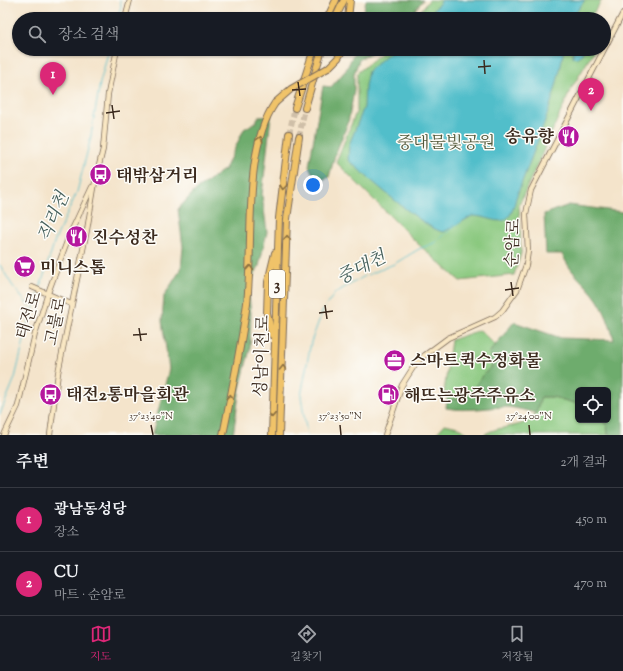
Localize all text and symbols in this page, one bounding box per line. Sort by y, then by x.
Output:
search box [12,12,611,56]
icon: search [26,23,48,45]
text: 장소 검색 [58,25,119,46]
pin: 1 [40,62,66,95]
pin: 2 [578,78,604,111]
restaurant icon: 송유향 [556,123,582,149]
place label: 송유향 [505,126,555,150]
park label: 중대물빛공원 [397,132,495,156]
one-way arrow [255,136,264,143]
bus stop icon: 태밖삼거리 [87,162,113,188]
place label: 태밖삼거리 [116,165,198,189]
your location [303,175,323,195]
one-way arrow [279,184,288,190]
water label: 직리천 [33,187,78,247]
street label: 순암로 [501,217,527,268]
restaurant icon: 진수성찬 [63,224,89,250]
place label: 진수성찬 [92,227,158,251]
one-way arrow [282,235,291,241]
water label: 중대천 [333,245,392,292]
supermarket icon: 미니스톱 [12,254,38,280]
place label: 미니스톱 [40,257,106,281]
one-way arrow [245,265,254,271]
road number: 3 [269,270,285,298]
street label: 태전로 [11,288,49,343]
street label: 고불로 [40,294,74,348]
street label: 성남이천로 [250,314,276,398]
office icon: 스마트퀵수정화물 [381,347,407,373]
place label: 스마트퀵수정화물 [410,350,542,374]
one-way arrow [279,365,287,371]
bus stop icon: 태전2통마을회관 [38,381,64,407]
fuel station icon: 해뜨는광주주유소 [375,382,401,408]
place label: 태전2통마을회관 [66,384,189,408]
place label: 해뜨는광주주유소 [404,385,535,409]
map controls [575,387,611,423]
button: locate [575,387,611,423]
one-way arrow [226,394,234,400]
text: 37°23'40"N [129,409,173,424]
text: 37°23'50"N [318,409,362,424]
text: 37°24'00"N [506,409,552,424]
one-way arrow [268,412,277,418]
text: 주변 [16,451,49,475]
text: 2개 결과 [560,454,607,472]
text: 광남동성당 [54,500,126,521]
text: 1 [27,511,31,529]
text: 450 m [576,511,607,529]
text: 장소 [54,524,79,542]
text: CU [54,563,78,584]
text: 2 [26,575,32,593]
text: 470 m [574,575,607,593]
text: 마트 · 순암로 [54,587,126,605]
tab: 지도 [90,623,112,665]
tab: 길찾기 [291,623,322,665]
tab: 저장됨 [502,623,533,665]

